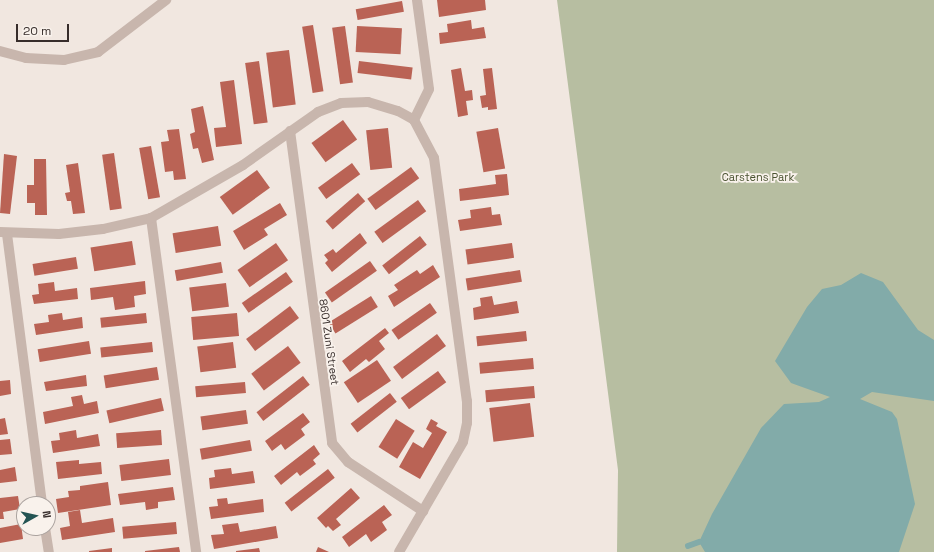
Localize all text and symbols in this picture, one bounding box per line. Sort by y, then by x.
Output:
scale bar [18,16,71,42]
text: 20 m [23,23,51,39]
park label: Carstens Park [722,170,794,184]
street label: 8601 Zuni Street [316,298,342,386]
north arrow [16,496,56,536]
text: N [39,510,54,519]

